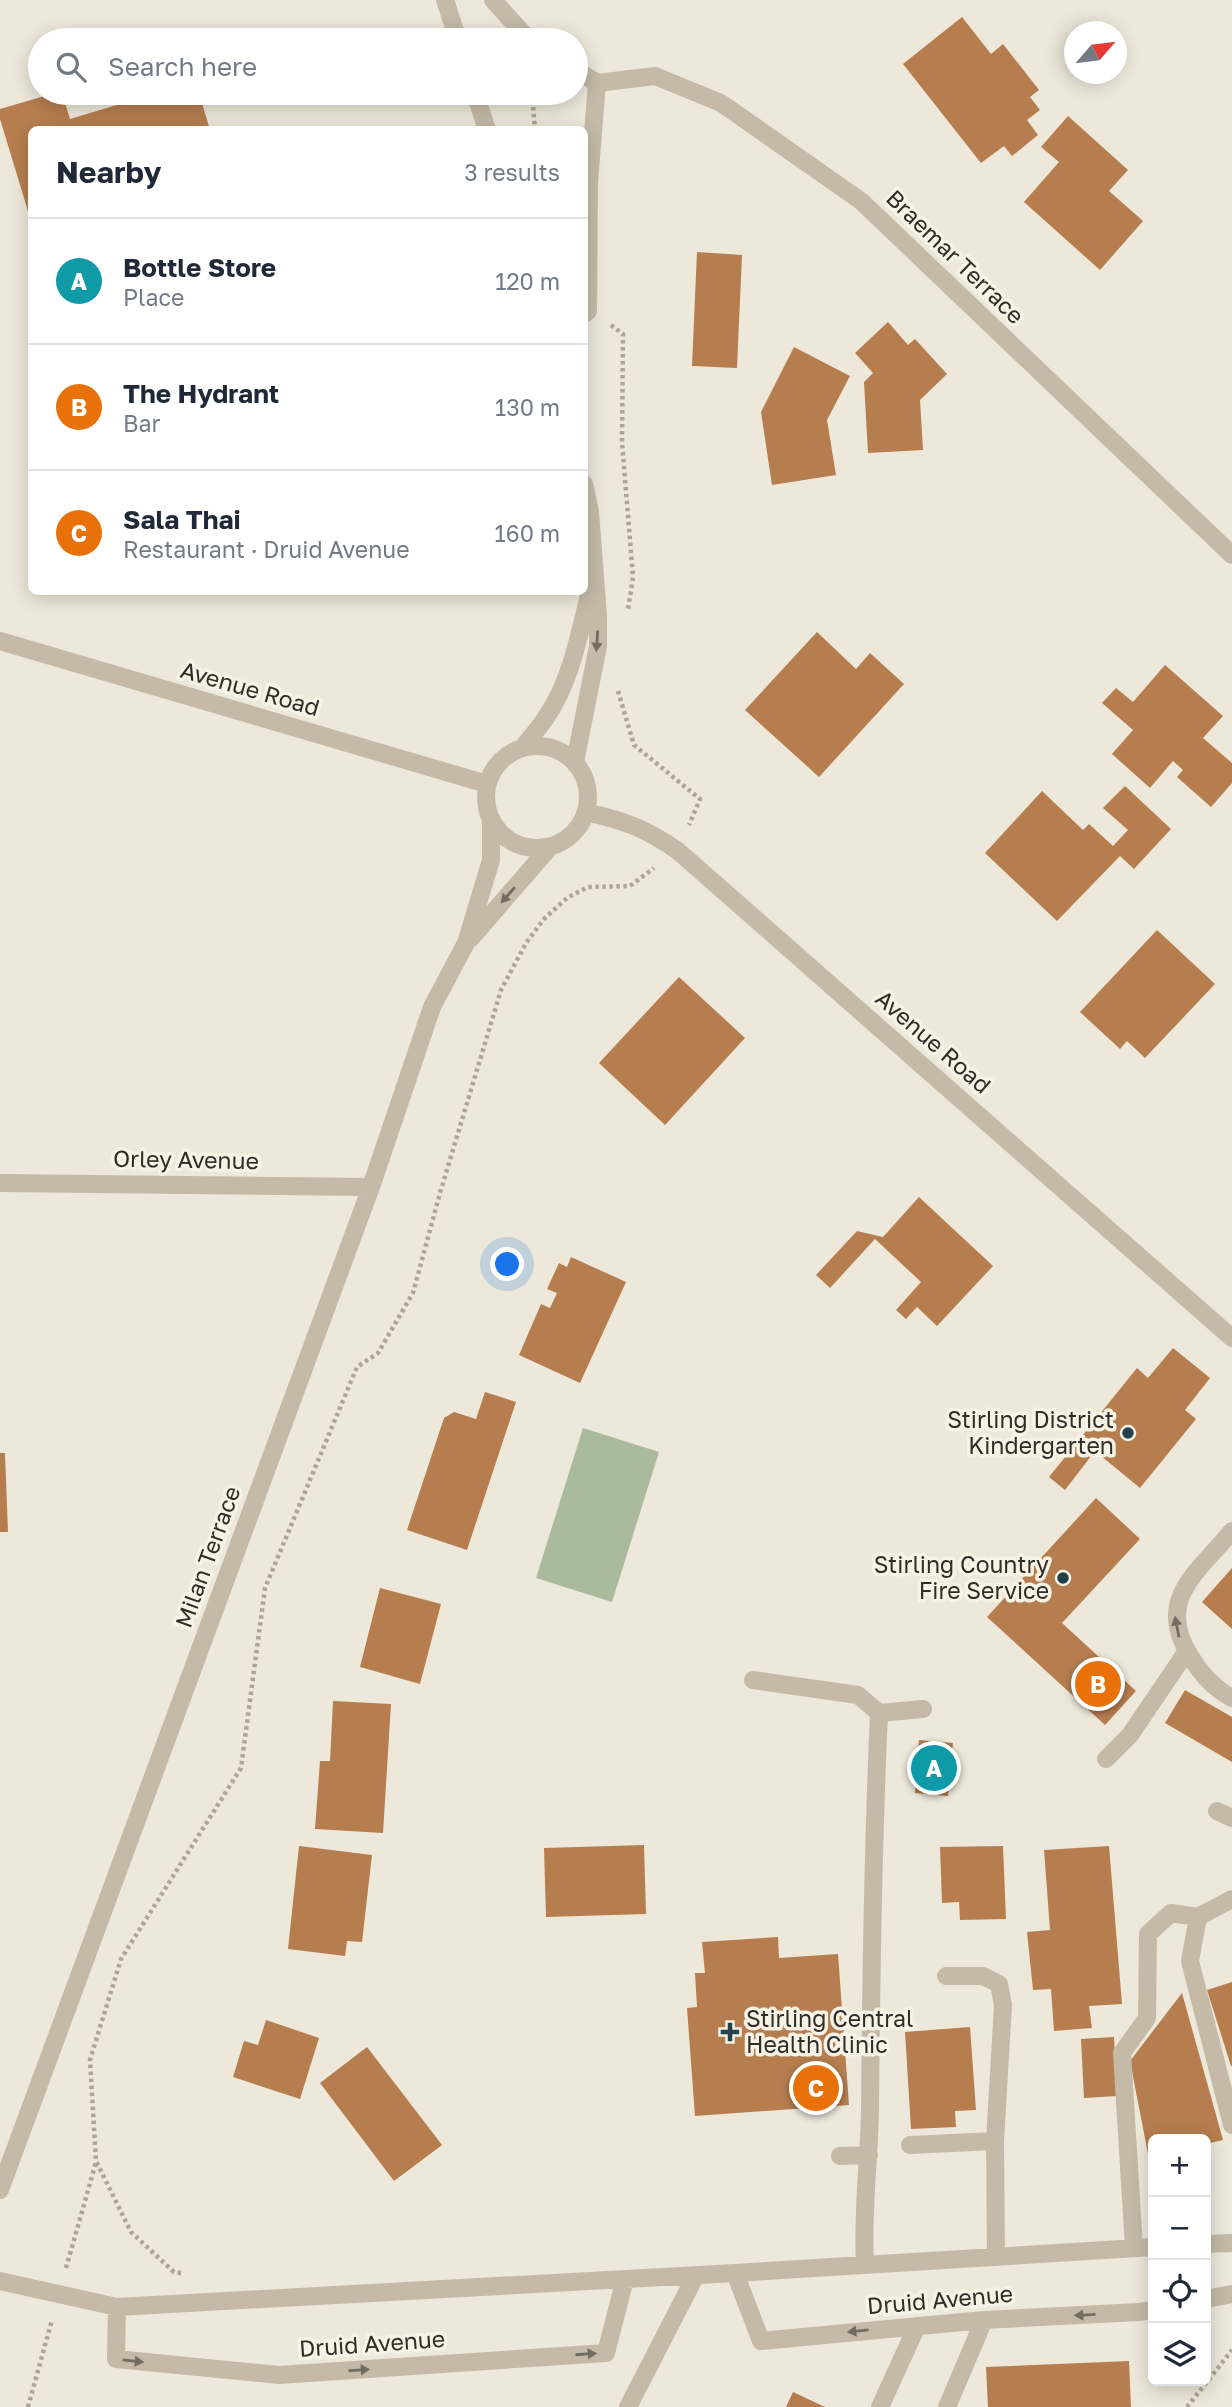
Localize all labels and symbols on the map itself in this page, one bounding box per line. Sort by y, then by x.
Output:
north arrow [1064,21,1127,84]
street label: Braemar Terrace [881,183,1030,329]
one-way arrow [592,630,603,652]
street label: Avenue Road [178,655,323,721]
one-way arrow [501,886,516,903]
street label: Avenue Road [870,984,997,1099]
street label: Orley Avenue [113,1144,259,1174]
your location [490,1247,524,1281]
place label: Stirling District Kindergarten [947,1405,1114,1459]
marker: Stirling District Kindergarten [1120,1425,1136,1441]
street label: Milan Terrace [169,1482,246,1631]
place label: Stirling Country Fire Service [874,1550,1049,1604]
marker: Stirling Country Fire Service [1055,1570,1071,1586]
one-way arrow [1171,1616,1182,1638]
pin: B [1075,1658,1121,1710]
pin: A [911,1742,957,1794]
place label: Stirling Central Health Clinic [746,2004,913,2058]
marker: Stirling Central Health Clinic [720,2022,740,2042]
pin: C [793,2062,839,2114]
street label: Druid Avenue [866,2279,1014,2319]
one-way arrow [1074,2310,1096,2321]
street label: Druid Avenue [298,2324,446,2362]
one-way arrow [847,2326,869,2337]
one-way arrow [576,2349,598,2360]
one-way arrow [122,2356,144,2367]
one-way arrow [349,2364,371,2375]

